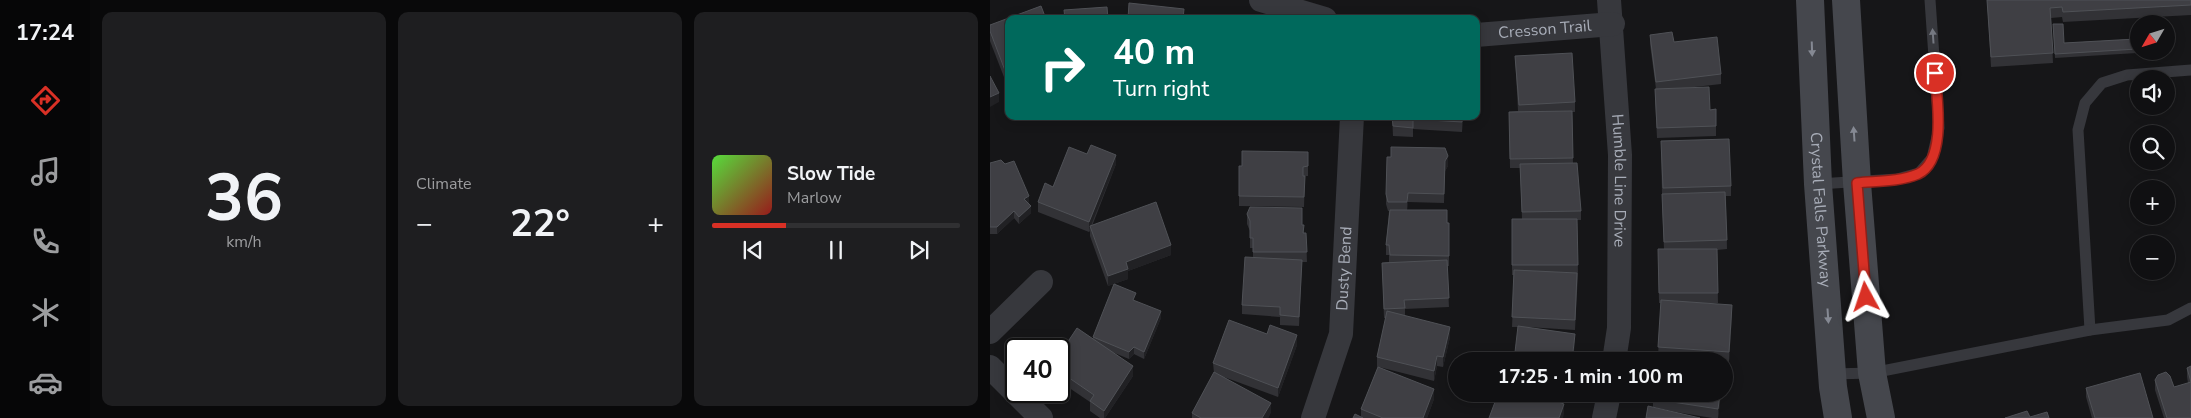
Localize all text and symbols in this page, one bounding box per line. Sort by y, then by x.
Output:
street label: Cresson Trail [1497,15,1593,44]
north arrow [2130,15,2175,60]
map controls [2130,15,2175,280]
text: 17:24 [16,18,74,48]
one-way arrow [1928,28,1936,44]
text: 40 m [1113,29,1195,76]
icon: right [1030,35,1095,100]
one-way arrow [1808,41,1816,57]
pin [1914,52,1956,94]
icon: arrive [1921,59,1949,87]
button: sound [2130,70,2175,115]
text: Turn right [1113,74,1209,104]
icon: directions [28,83,63,118]
street label: Humble Line Drive [1606,113,1631,247]
button: search [2130,125,2175,170]
one-way arrow [1850,126,1858,142]
street label: Crystal Falls Parkway [1805,132,1837,289]
icon: music [28,154,63,189]
text: 36 [205,154,283,243]
text: Slow Tide [787,161,875,187]
text: Climate [416,173,471,195]
button: + [2130,180,2175,225]
text: Marlow [787,187,842,209]
text: 22° [510,198,570,249]
text: − [416,205,433,243]
text: + [647,205,664,243]
icon: phone [28,224,63,259]
street label: Dusty Bend [1331,226,1357,311]
text: km/h [226,231,262,253]
button: − [2130,235,2175,280]
icon: previous [739,236,767,264]
icon: pause [822,236,850,264]
icon: next [905,236,933,264]
position arrow [1839,270,1891,322]
icon: climate [28,295,63,330]
one-way arrow [1824,308,1832,324]
speed limit sign: 40 [1005,338,1070,403]
text: 17:25 · 1 min · 100 m [1498,364,1683,390]
icon: car [28,365,63,400]

